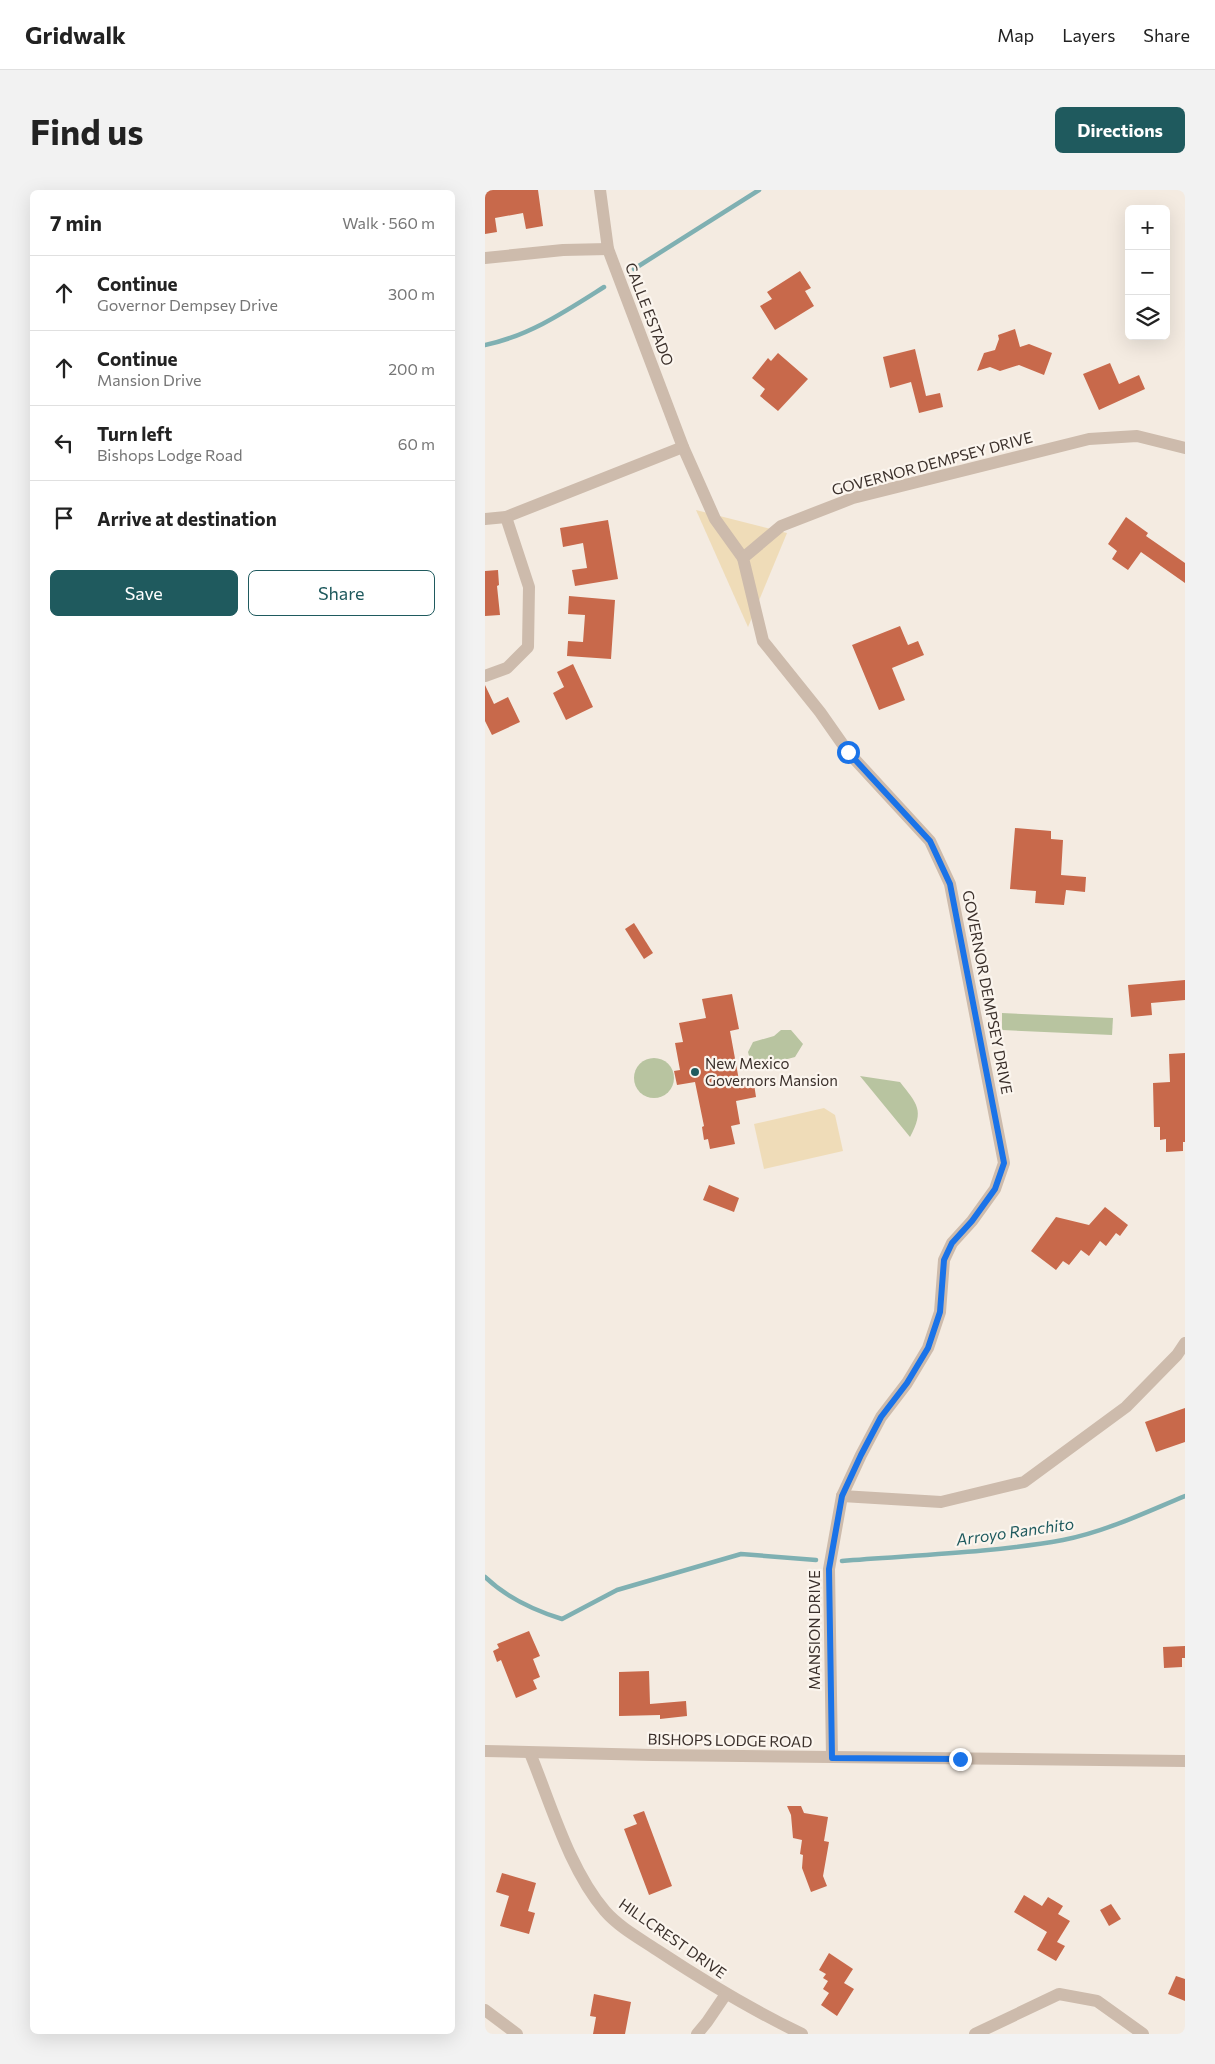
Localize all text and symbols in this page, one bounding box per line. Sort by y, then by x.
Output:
text: Gridwalk [25,20,126,49]
text: Map [997,24,1034,46]
text: Layers [1062,24,1115,46]
text: Share [1143,24,1190,46]
button: Directions [1055,107,1185,153]
text: Find us [30,109,144,152]
map controls [1125,205,1170,340]
button: + [1125,205,1170,250]
text: 7 min [50,210,102,235]
text: Walk · 560 m [342,213,435,232]
button: − [1125,250,1170,295]
street label: CALLE ESTADO [622,260,678,368]
text: Continue [97,272,177,295]
icon: ahead [50,279,78,307]
text: 300 m [388,284,435,303]
text: Governor Dempsey Drive [97,295,278,314]
button: layers [1125,295,1170,340]
text: Continue [97,347,177,370]
icon: ahead [50,354,78,382]
text: 200 m [388,359,435,378]
text: Mansion Drive [97,370,202,389]
text: Turn left [97,422,172,445]
street label: GOVERNOR DEMPSEY DRIVE [830,427,1035,499]
icon: left [50,429,78,457]
text: 60 m [398,434,435,453]
text: Bishops Lodge Road [97,445,242,464]
icon: arrive [50,504,78,532]
text: Arrive at destination [97,507,277,530]
button: Save [50,570,238,616]
button: Share [248,570,435,616]
route start [837,741,860,764]
street label: GOVERNOR DEMPSEY DRIVE [959,889,1017,1096]
place label: New Mexico Governors Mansion [705,1054,838,1089]
marker: New Mexico Governors Mansion [689,1066,701,1078]
water label: Arroyo Ranchito [954,1513,1075,1549]
street label: MANSION DRIVE [805,1570,823,1690]
street label: BISHOPS LODGE ROAD [648,1730,812,1750]
route end [949,1748,972,1771]
street label: HILLCREST DRIVE [616,1894,730,1982]

